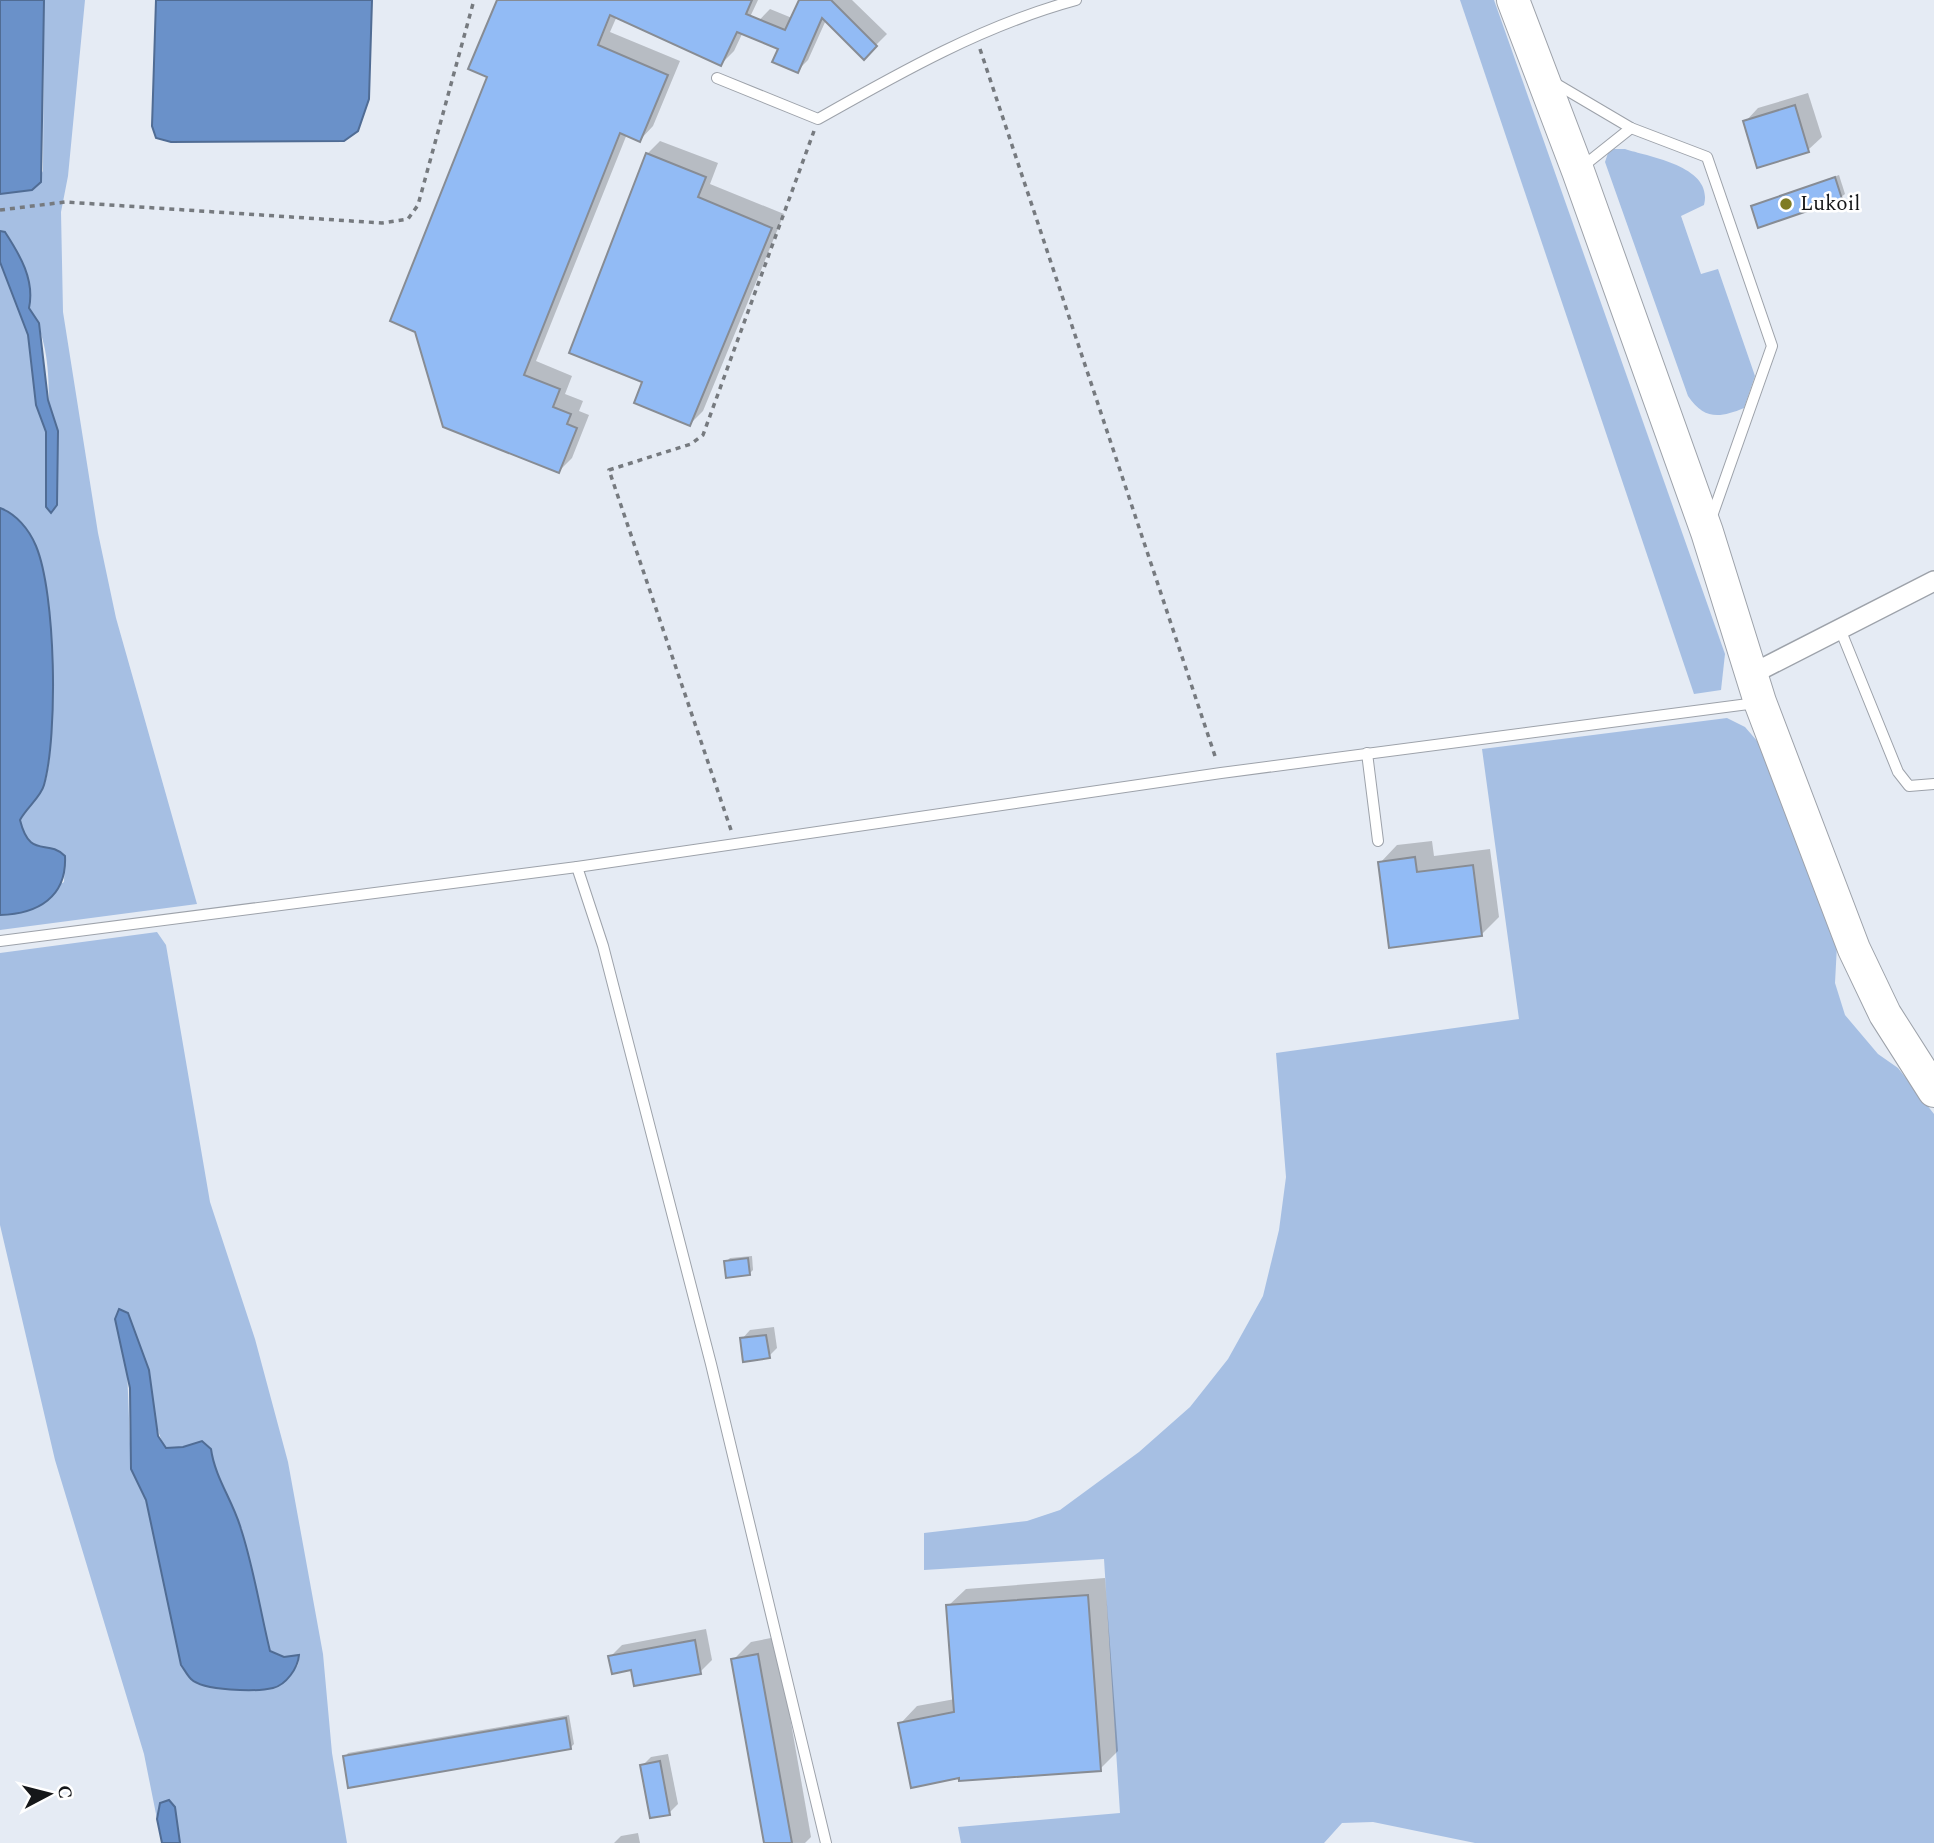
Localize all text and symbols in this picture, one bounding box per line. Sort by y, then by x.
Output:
place label: Lukoil [1800,188,1860,220]
marker: Lukoil [1778,196,1794,212]
north arrow [14,1759,84,1829]
text: С [49,1784,80,1801]

